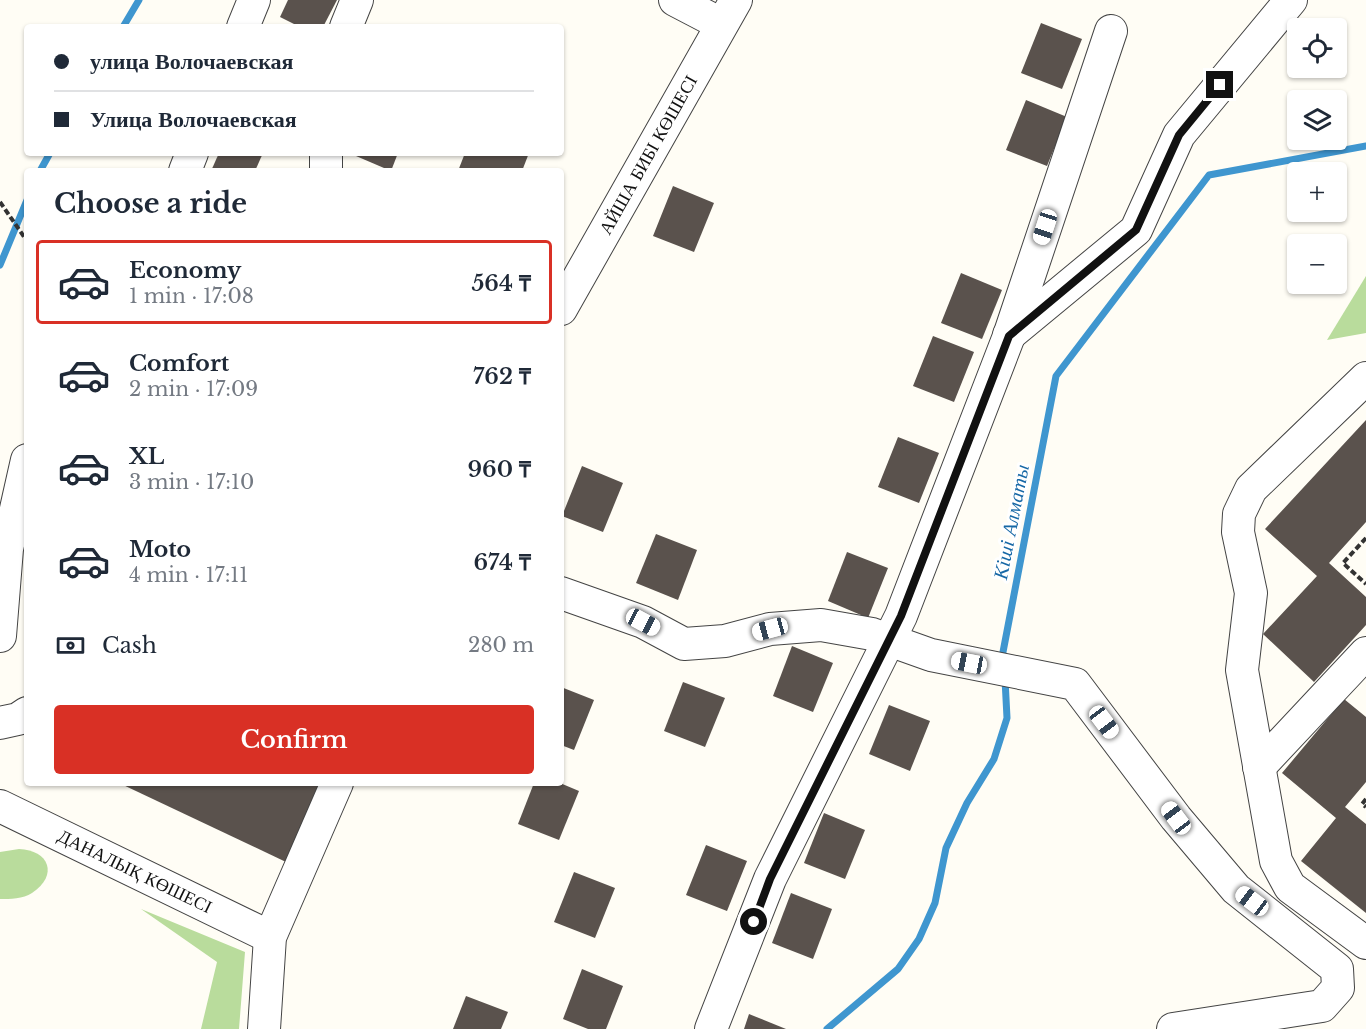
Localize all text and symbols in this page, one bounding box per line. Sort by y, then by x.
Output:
map controls [1287,18,1347,294]
button: locate [1287,18,1347,78]
text: улица Волочаевская [90,48,294,75]
route end [1206,71,1233,98]
street label: АЙША БИБІ КӨШЕСІ [594,72,702,238]
button: layers [1287,90,1347,150]
text: Улица Волочаевская [90,106,297,133]
button: + [1287,162,1347,222]
text: Choose a ride [54,187,247,220]
car [1031,207,1059,247]
button: − [1287,234,1347,294]
icon: car [57,255,111,309]
text: Economy [129,257,241,284]
text: 564 ₸ [471,270,531,297]
text: 1 min · 17:08 [129,284,254,308]
icon: car [57,348,111,402]
text: Comfort [129,350,229,377]
text: 762 ₸ [473,363,531,390]
text: 2 min · 17:09 [129,377,258,401]
icon: car [57,441,111,495]
text: XL [129,443,164,470]
text: 960 ₸ [467,456,531,483]
water label: Кіші Алматы [988,462,1034,583]
text: 3 min · 17:10 [129,470,254,494]
icon: car [57,534,111,588]
text: Moto [129,536,191,563]
text: 674 ₸ [473,549,531,576]
text: 4 min · 17:11 [129,563,248,587]
car [623,606,663,638]
car [750,616,790,642]
icon: cash [54,629,87,662]
text: Cash [102,632,157,659]
text: 280 m [468,633,534,657]
car [950,651,988,675]
car [1086,702,1122,742]
button: Confirm [54,705,534,774]
car [1158,798,1194,838]
street label: ДАНАЛЫҚ КӨШЕСІ [54,825,216,918]
car [1232,883,1272,919]
route start [740,908,767,935]

